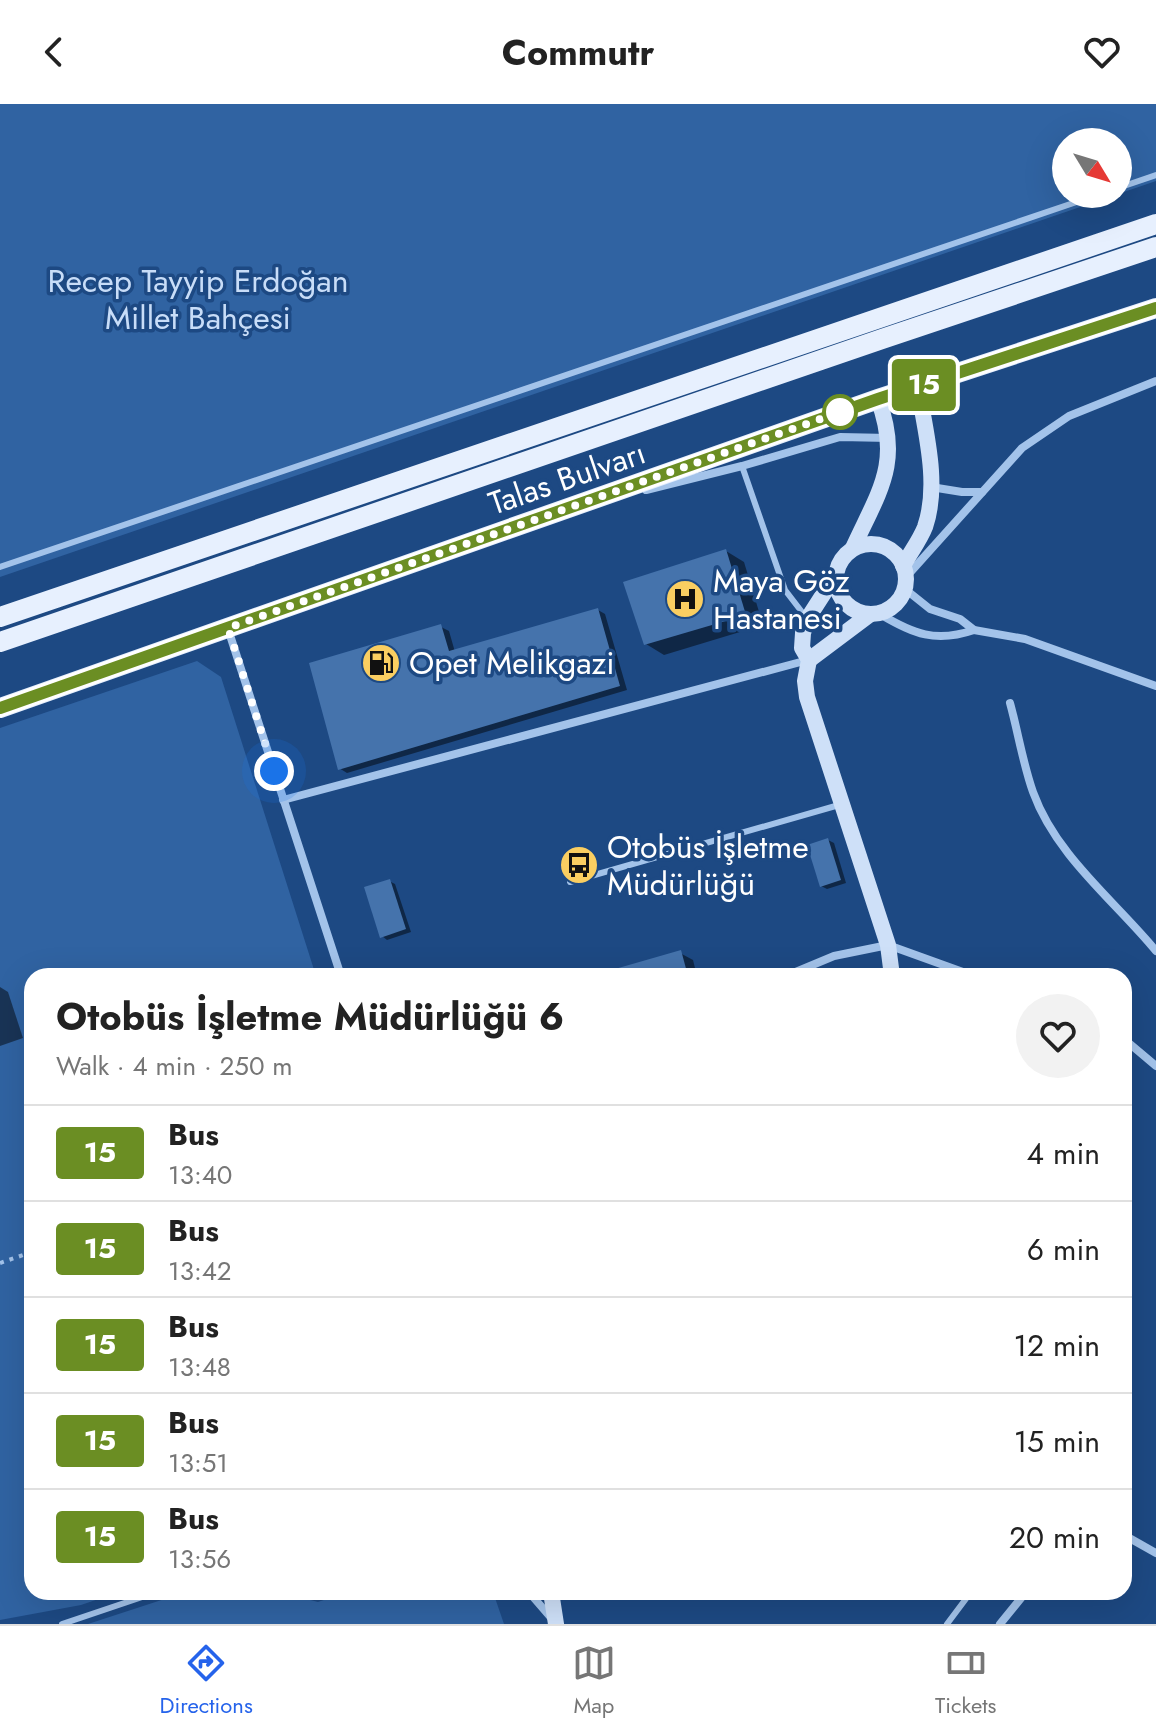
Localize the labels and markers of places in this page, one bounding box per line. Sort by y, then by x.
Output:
unlabelled marker [823,395,857,429]
place label: Maya Göz Hastanesi [713,558,850,641]
hospital icon: Maya Göz Hastanesi [664,578,706,620]
place label: Opet Melikgazi [409,640,615,686]
fuel station icon: Opet Melikgazi [360,642,402,684]
place label: Otobüs İşletme Müdürlüğü [607,824,809,907]
bus stop icon: Otobüs İşletme Müdürlüğü [558,844,600,886]

